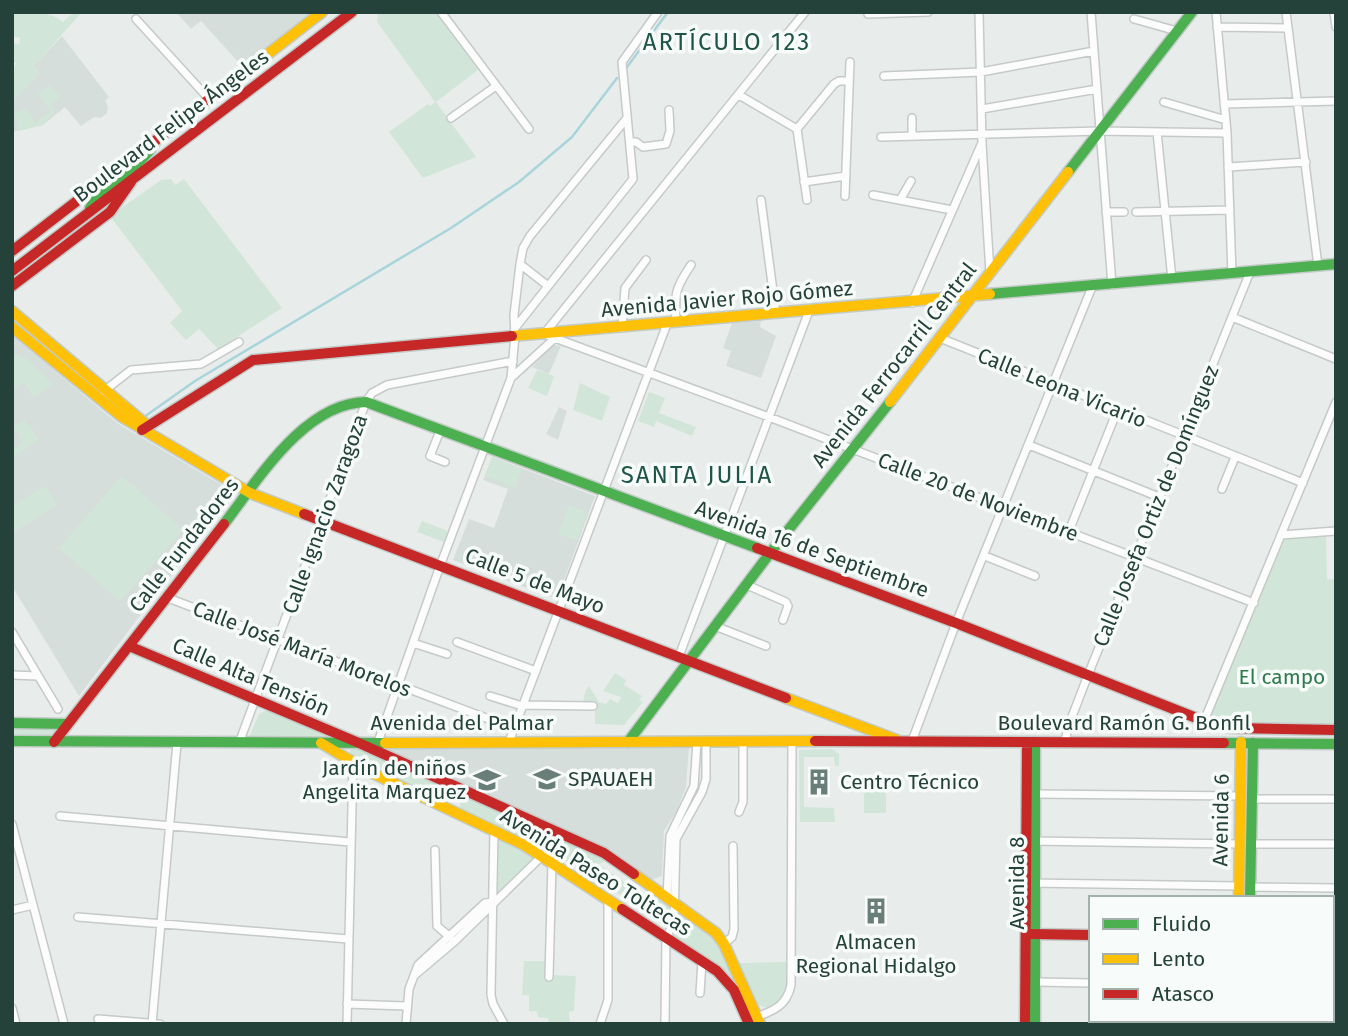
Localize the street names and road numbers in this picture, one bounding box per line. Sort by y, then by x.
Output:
street label: Boulevard Felipe Ángeles [68,44,274,208]
street label: Avenida Ferrocarril Central [806,257,982,473]
street label: Avenida Javier Rojo Gómez [600,275,854,323]
street label: Calle Leona Vicario [974,342,1150,434]
street label: Calle Josefa Ortiz de Domínguez [1088,361,1224,651]
street label: Calle Ignacio Zaragoza [277,411,373,617]
street label: Calle 20 de Noviembre [874,447,1082,547]
street label: Calle Fundadores [123,472,245,617]
street label: Avenida 16 de Septiembre [692,495,932,603]
street label: Calle 5 de Mayo [461,542,609,620]
street label: Calle José María Morelos [189,595,415,703]
street label: Calle Alta Tensión [168,632,334,722]
street label: Avenida del Palmar [370,710,554,736]
street label: Boulevard Ramón G. Bonfil [997,710,1251,736]
street label: Avenida 6 [1207,773,1235,867]
street label: Avenida Paseo Toltecas [496,803,697,942]
street label: Avenida 8 [1004,836,1030,930]

